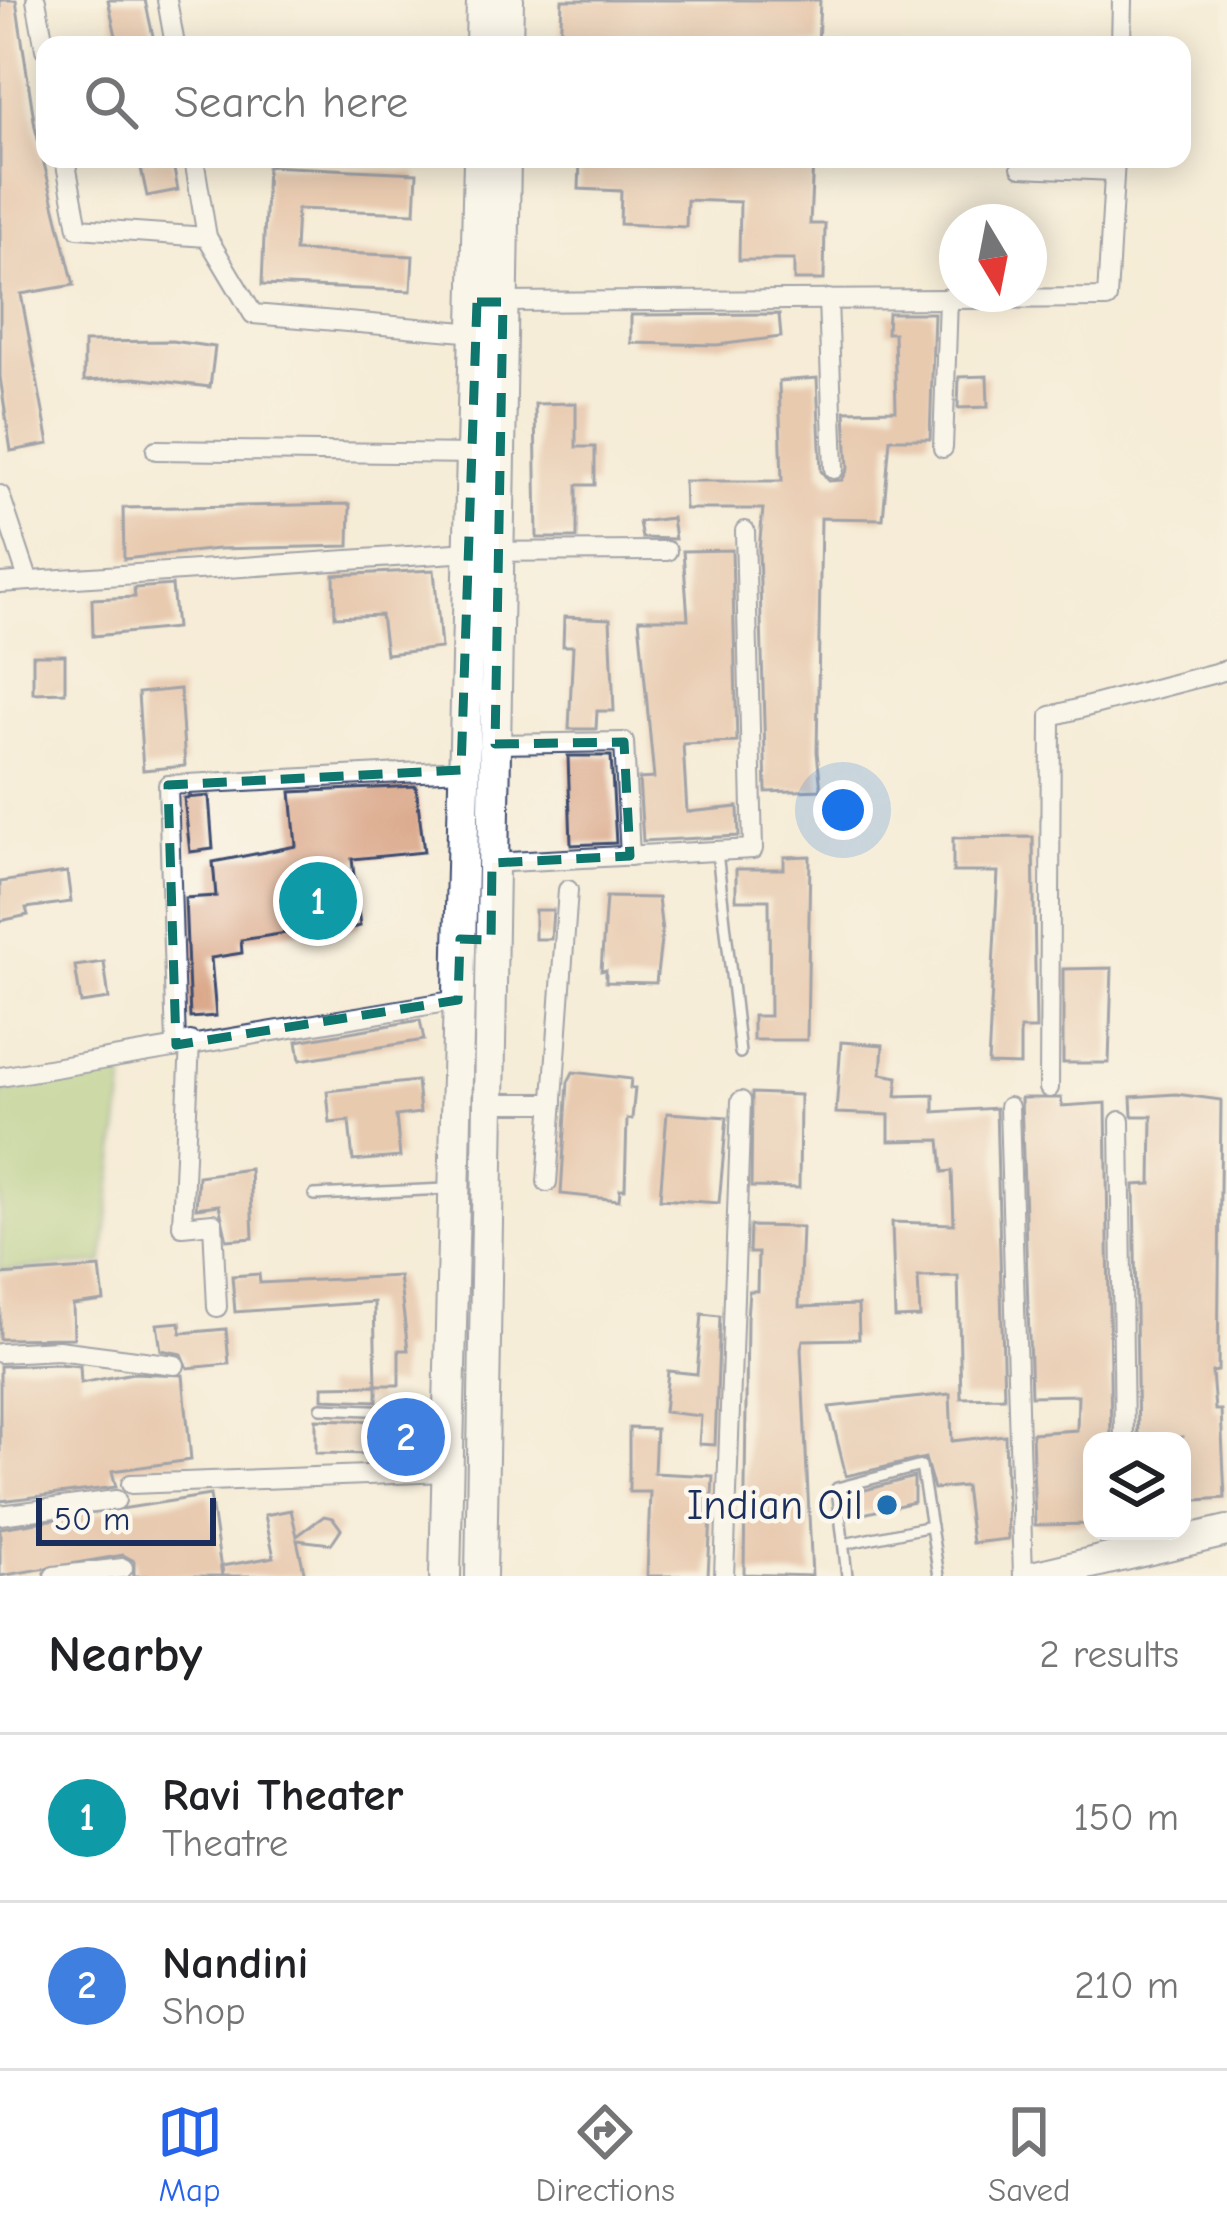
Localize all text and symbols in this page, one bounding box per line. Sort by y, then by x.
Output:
search box [36,36,1191,168]
icon: search [78,69,144,135]
text: Search here [174,76,408,128]
north arrow [939,204,1047,312]
your location [813,780,873,840]
pin: 1 [279,856,357,946]
pin: 2 [367,1392,445,1482]
map controls [1083,1432,1191,1540]
button: layers [1083,1432,1191,1540]
place label: Indian Oil [687,1481,863,1530]
scale bar [36,1492,216,1545]
marker: Indian Oil [874,1492,900,1518]
text: 50 m [54,1500,130,1538]
text: Nearby [48,1625,202,1684]
text: 2 results [1039,1632,1179,1677]
text: Ravi Theater [162,1769,403,1821]
text: 1 [79,1795,95,1840]
text: 150 m [1073,1795,1179,1840]
text: Theatre [162,1821,288,1866]
text: Nandini [162,1937,308,1989]
text: 2 [77,1963,97,2008]
text: 210 m [1074,1963,1179,2008]
text: Shop [162,1989,246,2034]
tab: Map [157,2099,223,2209]
tab: Directions [536,2099,675,2209]
tab: Saved [988,2099,1070,2209]

